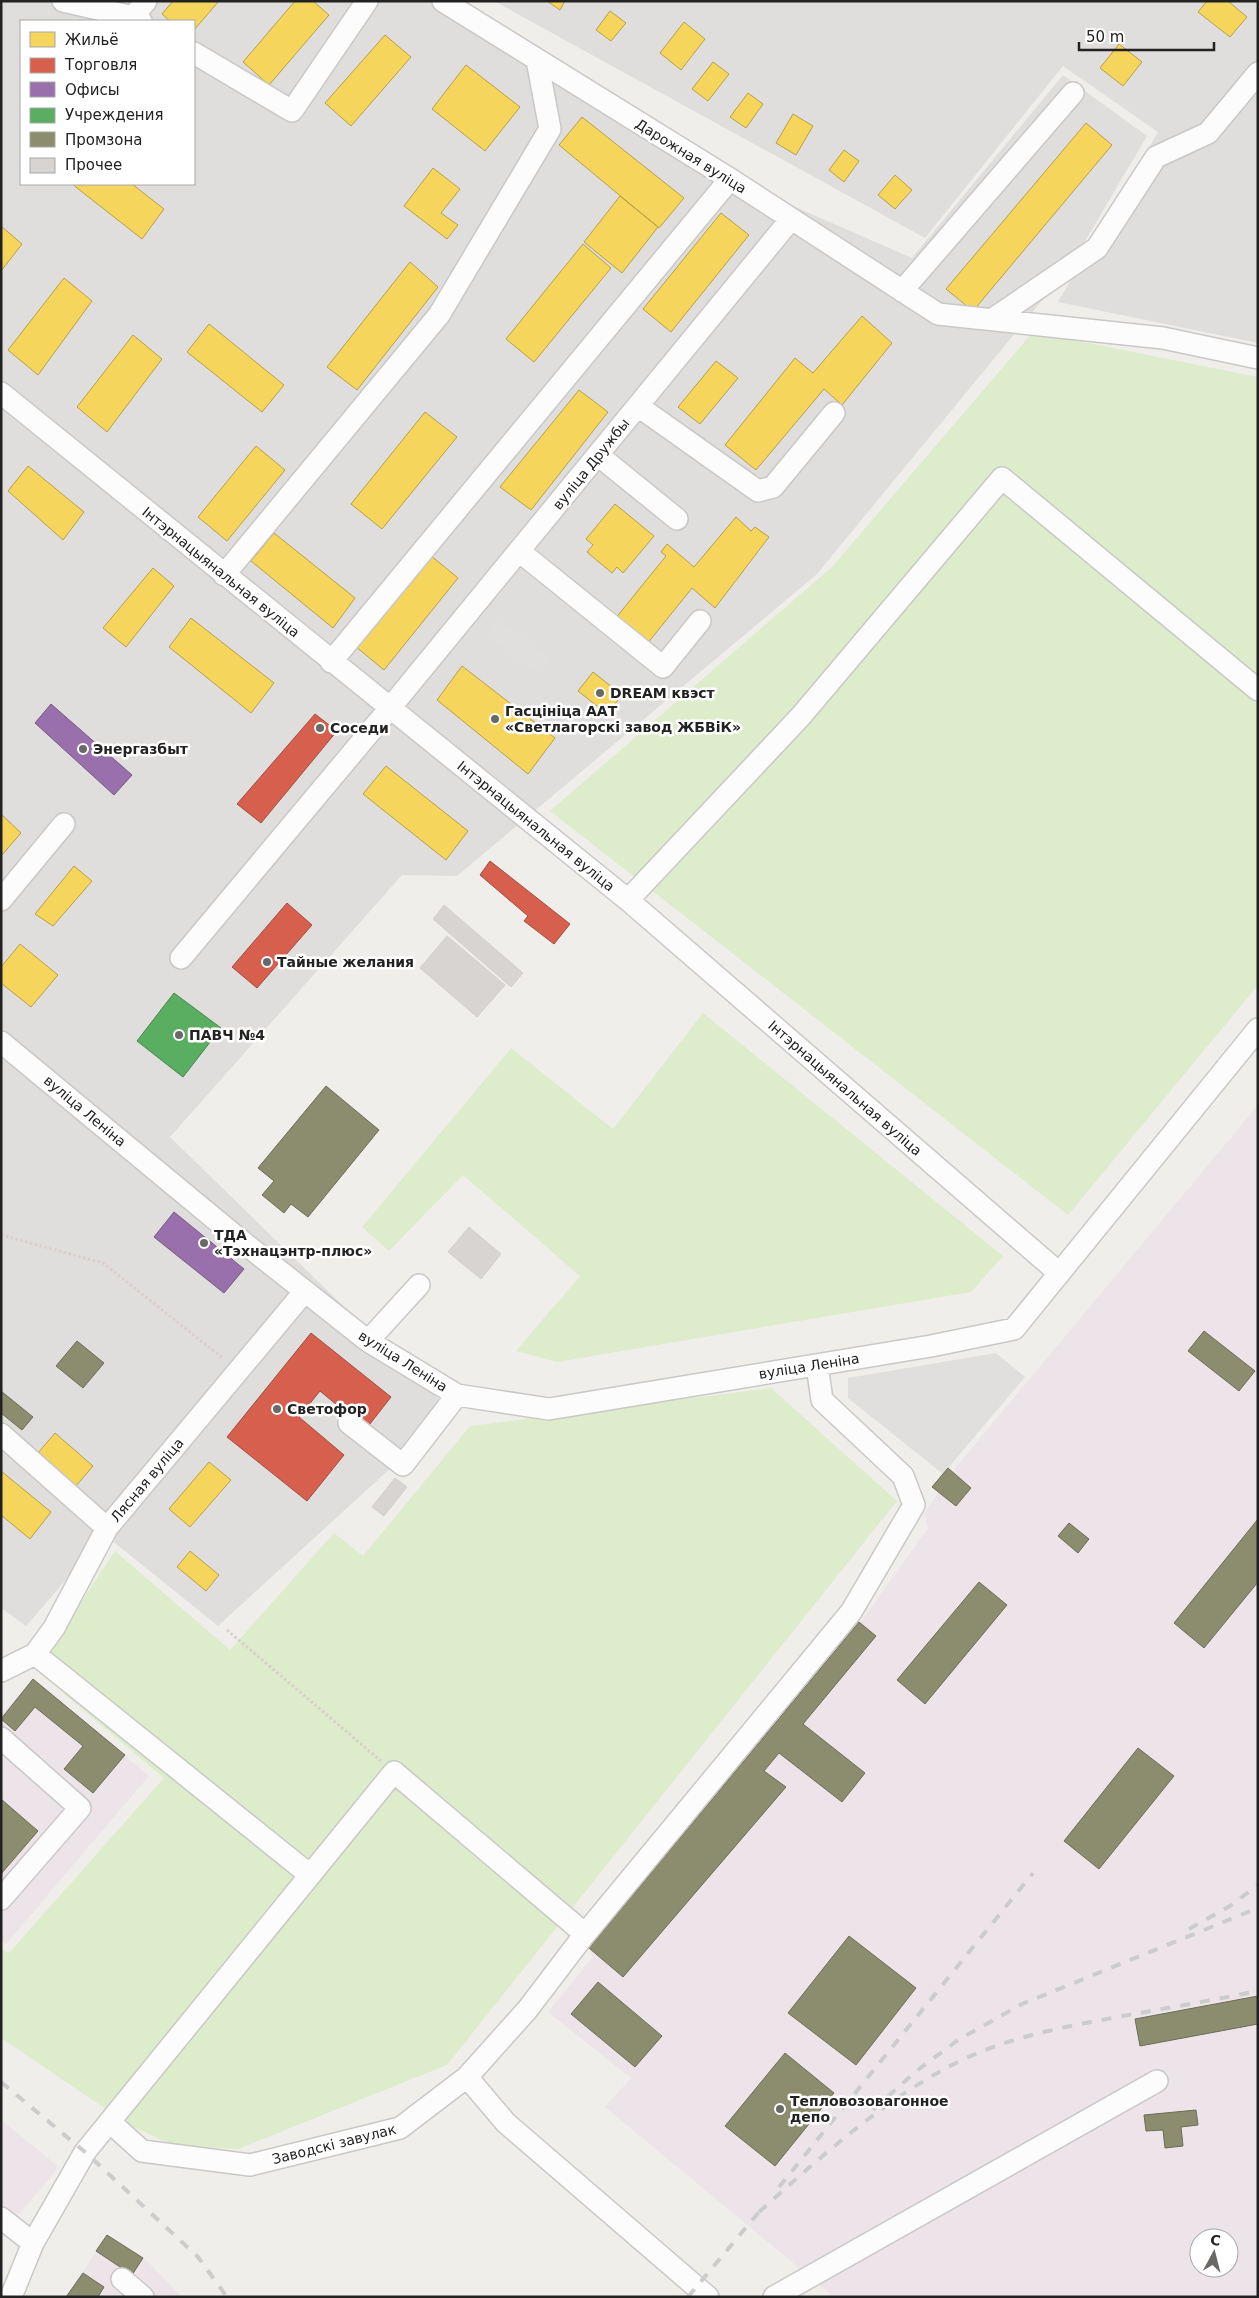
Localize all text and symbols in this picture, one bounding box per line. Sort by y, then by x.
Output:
legend [20,20,195,185]
scale bar [1079,20,1214,52]
text: 50 m [1086,28,1124,46]
text: Жильё [65,31,119,49]
text: Торговля [64,56,137,74]
text: Офисы [65,81,119,99]
text: Учреждения [65,106,163,124]
street label: Дарожная вуліца [633,115,749,197]
text: Промзона [65,131,142,149]
text: Прочее [65,156,122,174]
street label: вуліца Дружбы [549,415,633,513]
street label: Інтэрнацыянальная вуліца [139,504,303,640]
place label: DREAM квэст [610,685,716,701]
marker: DREAM квэст [594,687,606,699]
place label: Гасцініца ААТ «Светлагорскі завод ЖБВіК» [505,703,741,735]
marker: Гасцініца ААТ «Светлагорскі завод ЖБВіК» [489,713,501,725]
place label: Соседи [330,720,389,736]
marker: Соседи [314,722,326,734]
place label: Энергазбыт [93,741,189,757]
marker: Энергазбыт [77,743,89,755]
street label: Інтэрнацыянальная вуліца [454,758,618,894]
place label: Тайные желания [277,954,414,970]
marker: Тайные желания [261,956,273,968]
street label: Інтэрнацыянальная вуліца [765,1017,925,1159]
place label: ПАВЧ №4 [189,1027,265,1043]
marker: ПАВЧ №4 [173,1029,185,1041]
street label: вуліца Леніна [41,1072,129,1150]
place label: ТДА «Тэхнацэнтр-плюс» [214,1227,372,1259]
marker: ТДА «Тэхнацэнтр-плюс» [198,1237,210,1249]
street label: вуліца Леніна [356,1327,450,1395]
street label: вуліца Леніна [757,1350,861,1382]
place label: Светофор [287,1401,367,1417]
marker: Светофор [271,1403,283,1415]
street label: Лясная вуліца [107,1435,187,1525]
place label: Тепловозовагонное депо [790,2093,949,2125]
marker: Тепловозовагонное депо [774,2103,786,2115]
street label: Заводскі завулак [270,2121,398,2167]
north arrow [1189,2228,1239,2278]
text: С [1210,2232,1222,2249]

